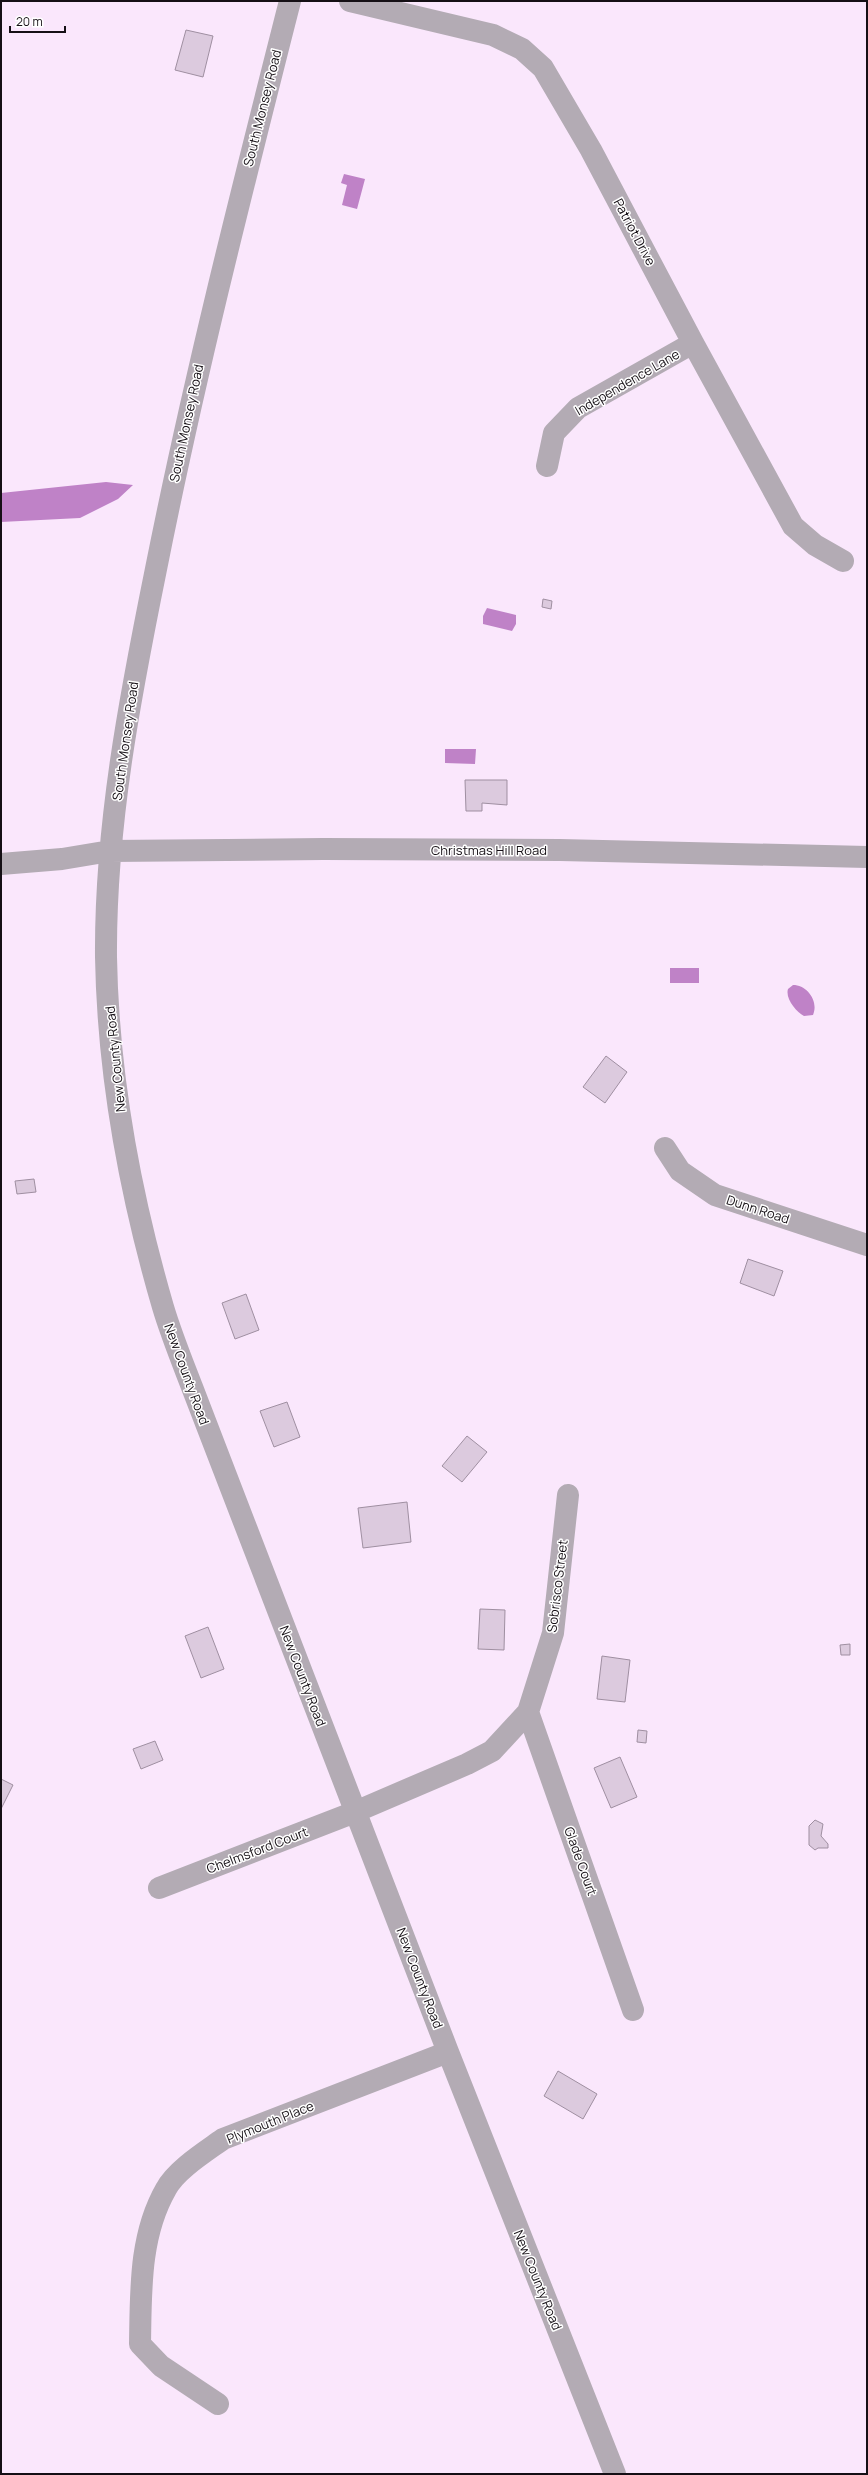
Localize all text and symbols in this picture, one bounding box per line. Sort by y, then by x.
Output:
scale bar [10,8,65,34]
text: 20 m [16,13,43,30]
street label: South Monsey Road [239,48,285,168]
street label: Patriot Drive [610,195,660,269]
street label: Independence Lane [572,345,683,419]
street label: South Monsey Road [165,363,207,483]
street label: South Monsey Road [108,680,142,802]
street label: Christmas Hill Road [431,841,547,859]
street label: New County Road [100,1005,130,1113]
street label: Dunn Road [724,1190,792,1228]
street label: New County Road [160,1321,214,1427]
street label: Sobrisco Street [542,1539,572,1633]
street label: New County Road [276,1623,330,1729]
street label: Chelmsford Court [204,1822,310,1878]
street label: Glade Court [560,1824,602,1898]
street label: New County Road [393,1925,447,2031]
street label: Plymouth Place [224,2096,317,2148]
street label: New County Road [510,2227,566,2333]

